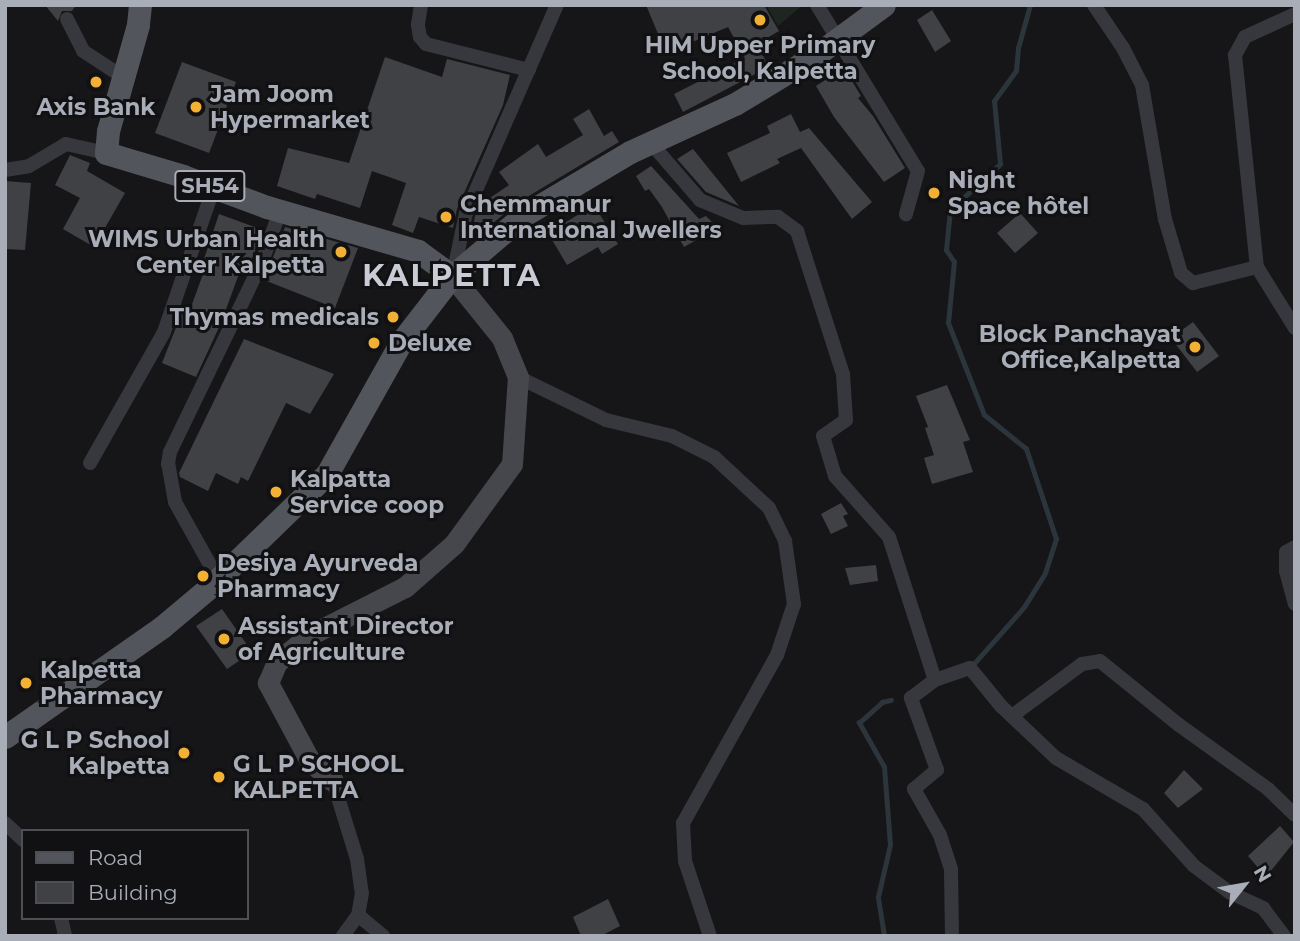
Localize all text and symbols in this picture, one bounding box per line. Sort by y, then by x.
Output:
marker: HIM Upper Primary School, Kalpetta [752,12,768,28]
place label: HIM Upper Primary School, Kalpetta [645,31,875,85]
marker: Axis Bank [88,74,104,90]
place label: Jam Joom Hypermarket [210,80,370,134]
place label: Axis Bank [37,93,155,121]
marker: Jam Joom Hypermarket [188,99,204,115]
place label: Night Space hôtel [948,166,1089,220]
road number: SH54 [173,168,247,204]
marker: Night Space hôtel [926,185,942,201]
place label: Chemmanur International Jwellers [460,190,722,244]
marker: Chemmanur International Jwellers [438,209,454,225]
place label: WIMS Urban Health Center Kalpetta [88,225,325,279]
marker: WIMS Urban Health Center Kalpetta [331,242,351,262]
district label: KALPETTA [363,258,541,294]
place label: Thymas medicals [170,303,379,331]
marker: Thymas medicals [385,309,401,325]
place label: Block Panchayat Office,Kalpetta [979,320,1181,374]
place label: Deluxe [388,329,472,357]
marker: Deluxe [366,335,382,351]
marker: Block Panchayat Office,Kalpetta [1187,339,1203,355]
place label: Kalpatta Service coop [290,465,444,519]
marker: Kalpatta Service coop [268,484,284,500]
place label: Desiya Ayurveda Pharmacy [217,549,418,603]
marker: Desiya Ayurveda Pharmacy [195,568,211,584]
place label: Assistant Director of Agriculture [238,612,454,666]
marker: Assistant Director of Agriculture [216,631,232,647]
place label: Kalpetta Pharmacy [40,656,163,710]
marker: Kalpetta Pharmacy [18,675,34,691]
place label: G L P School Kalpetta [21,726,170,780]
marker: G L P School Kalpetta [176,745,192,761]
place label: G L P SCHOOL KALPETTA [233,750,404,804]
marker: G L P SCHOOL KALPETTA [211,769,227,785]
legend [21,829,248,920]
text: Road [88,845,143,870]
north arrow [1209,850,1279,920]
text: N [1249,861,1276,886]
text: Building [88,880,178,905]

